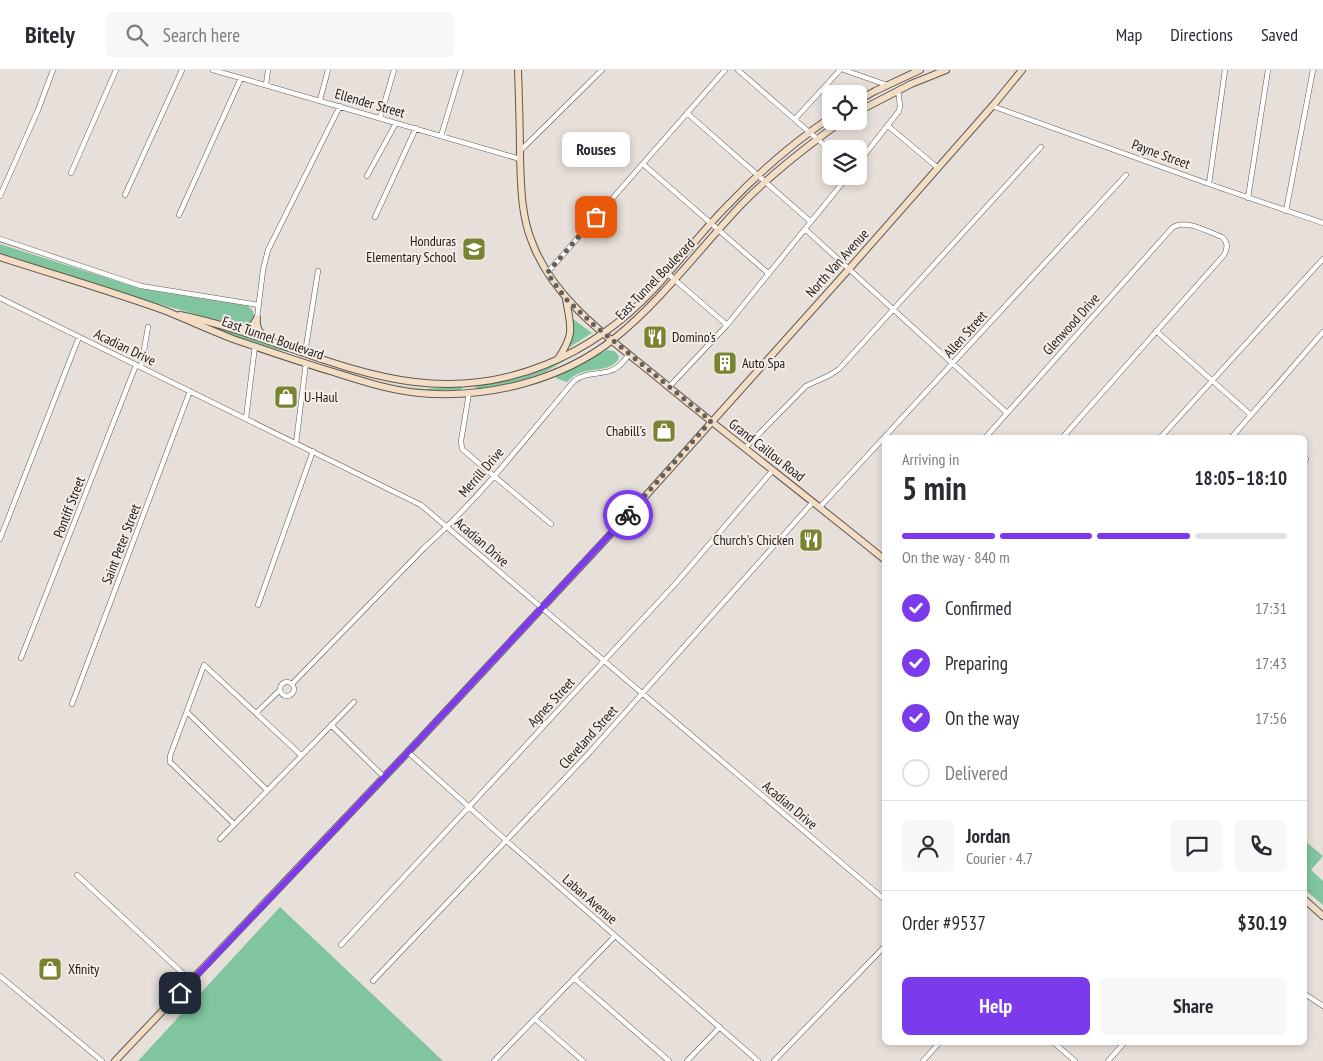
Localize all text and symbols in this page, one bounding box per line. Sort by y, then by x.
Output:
search box [105,12,455,57]
text: Bitely [25,19,75,50]
icon: search [123,21,151,49]
text: Search here [163,23,240,47]
text: Map [1116,23,1142,46]
text: Directions [1170,23,1233,46]
text: Saved [1261,23,1298,46]
street label: Ellender Street [333,84,407,122]
map controls [822,85,867,185]
button: locate [822,85,867,130]
callout: Rouses [562,132,630,167]
street label: Payne Street [1129,135,1193,173]
text: Rouses [576,139,616,159]
button: layers [822,140,867,185]
pin [575,196,617,238]
icon: bag [582,203,610,231]
street label: North Van Avenue [802,225,873,301]
place label: Honduras Elementary School [366,232,457,266]
street label: East Tunnel Boulevard [611,234,699,324]
school or university icon: Honduras Elementary School [461,236,487,262]
street label: Glenwood Drive [1039,289,1104,359]
street label: Allen Street [939,307,991,361]
street label: East Tunnel Boulevard [220,312,326,364]
street label: Acadian Drive [91,324,159,370]
restaurant icon: Domino's [642,324,668,350]
place label: Domino's [672,328,716,346]
building icon: Auto Spa [712,350,738,376]
place label: Auto Spa [742,354,785,372]
shop icon: U-Haul [273,384,299,410]
place label: U-Haul [304,388,339,406]
street label: Grand Caillou Road [725,415,809,485]
shop icon: Chabill's [651,418,677,444]
place label: Chabill's [606,422,646,440]
street label: Merrill Drive [454,443,508,501]
text: Arriving in [902,449,959,469]
text: 18:05–18:10 [1194,466,1287,490]
text: 5 min [902,467,967,509]
street label: Pontiff Street [49,474,89,540]
courier [603,490,653,540]
street label: Saint Peter Street [97,501,145,587]
icon: bike [614,501,642,529]
street label: Acadian Drive [451,513,513,571]
restaurant icon: Church's Chicken [798,527,824,553]
place label: Church's Chicken [713,531,794,549]
text: On the way · 840 m [902,547,1010,567]
icon: check [902,594,930,622]
text: Confirmed [945,596,1012,620]
text: 17:31 [1255,598,1287,618]
icon: check [902,649,930,677]
text: Preparing [945,651,1008,675]
text: 17:43 [1255,653,1287,673]
street label: Agnes Street [524,673,579,730]
street label: Cleveland Street [555,701,621,773]
icon: check [902,704,930,732]
text: On the way [945,706,1019,730]
text: 17:56 [1255,708,1287,728]
text: Delivered [945,761,1008,785]
street label: Acadian Drive [759,777,821,833]
button: person [902,820,954,872]
button: chat [1171,820,1223,872]
button: phone [1235,820,1287,872]
text: Jordan [966,824,1010,848]
text: Courier · 4.7 [966,848,1033,868]
street label: Laban Avenue [559,870,621,928]
text: Order #9537 [902,911,986,935]
text: $30.19 [1238,911,1287,935]
shop icon: Xfinity [37,956,63,982]
place label: Xfinity [68,960,100,978]
pin [159,972,201,1014]
button: Help [902,977,1090,1035]
button: Share [1100,977,1287,1035]
icon: home [166,979,194,1007]

